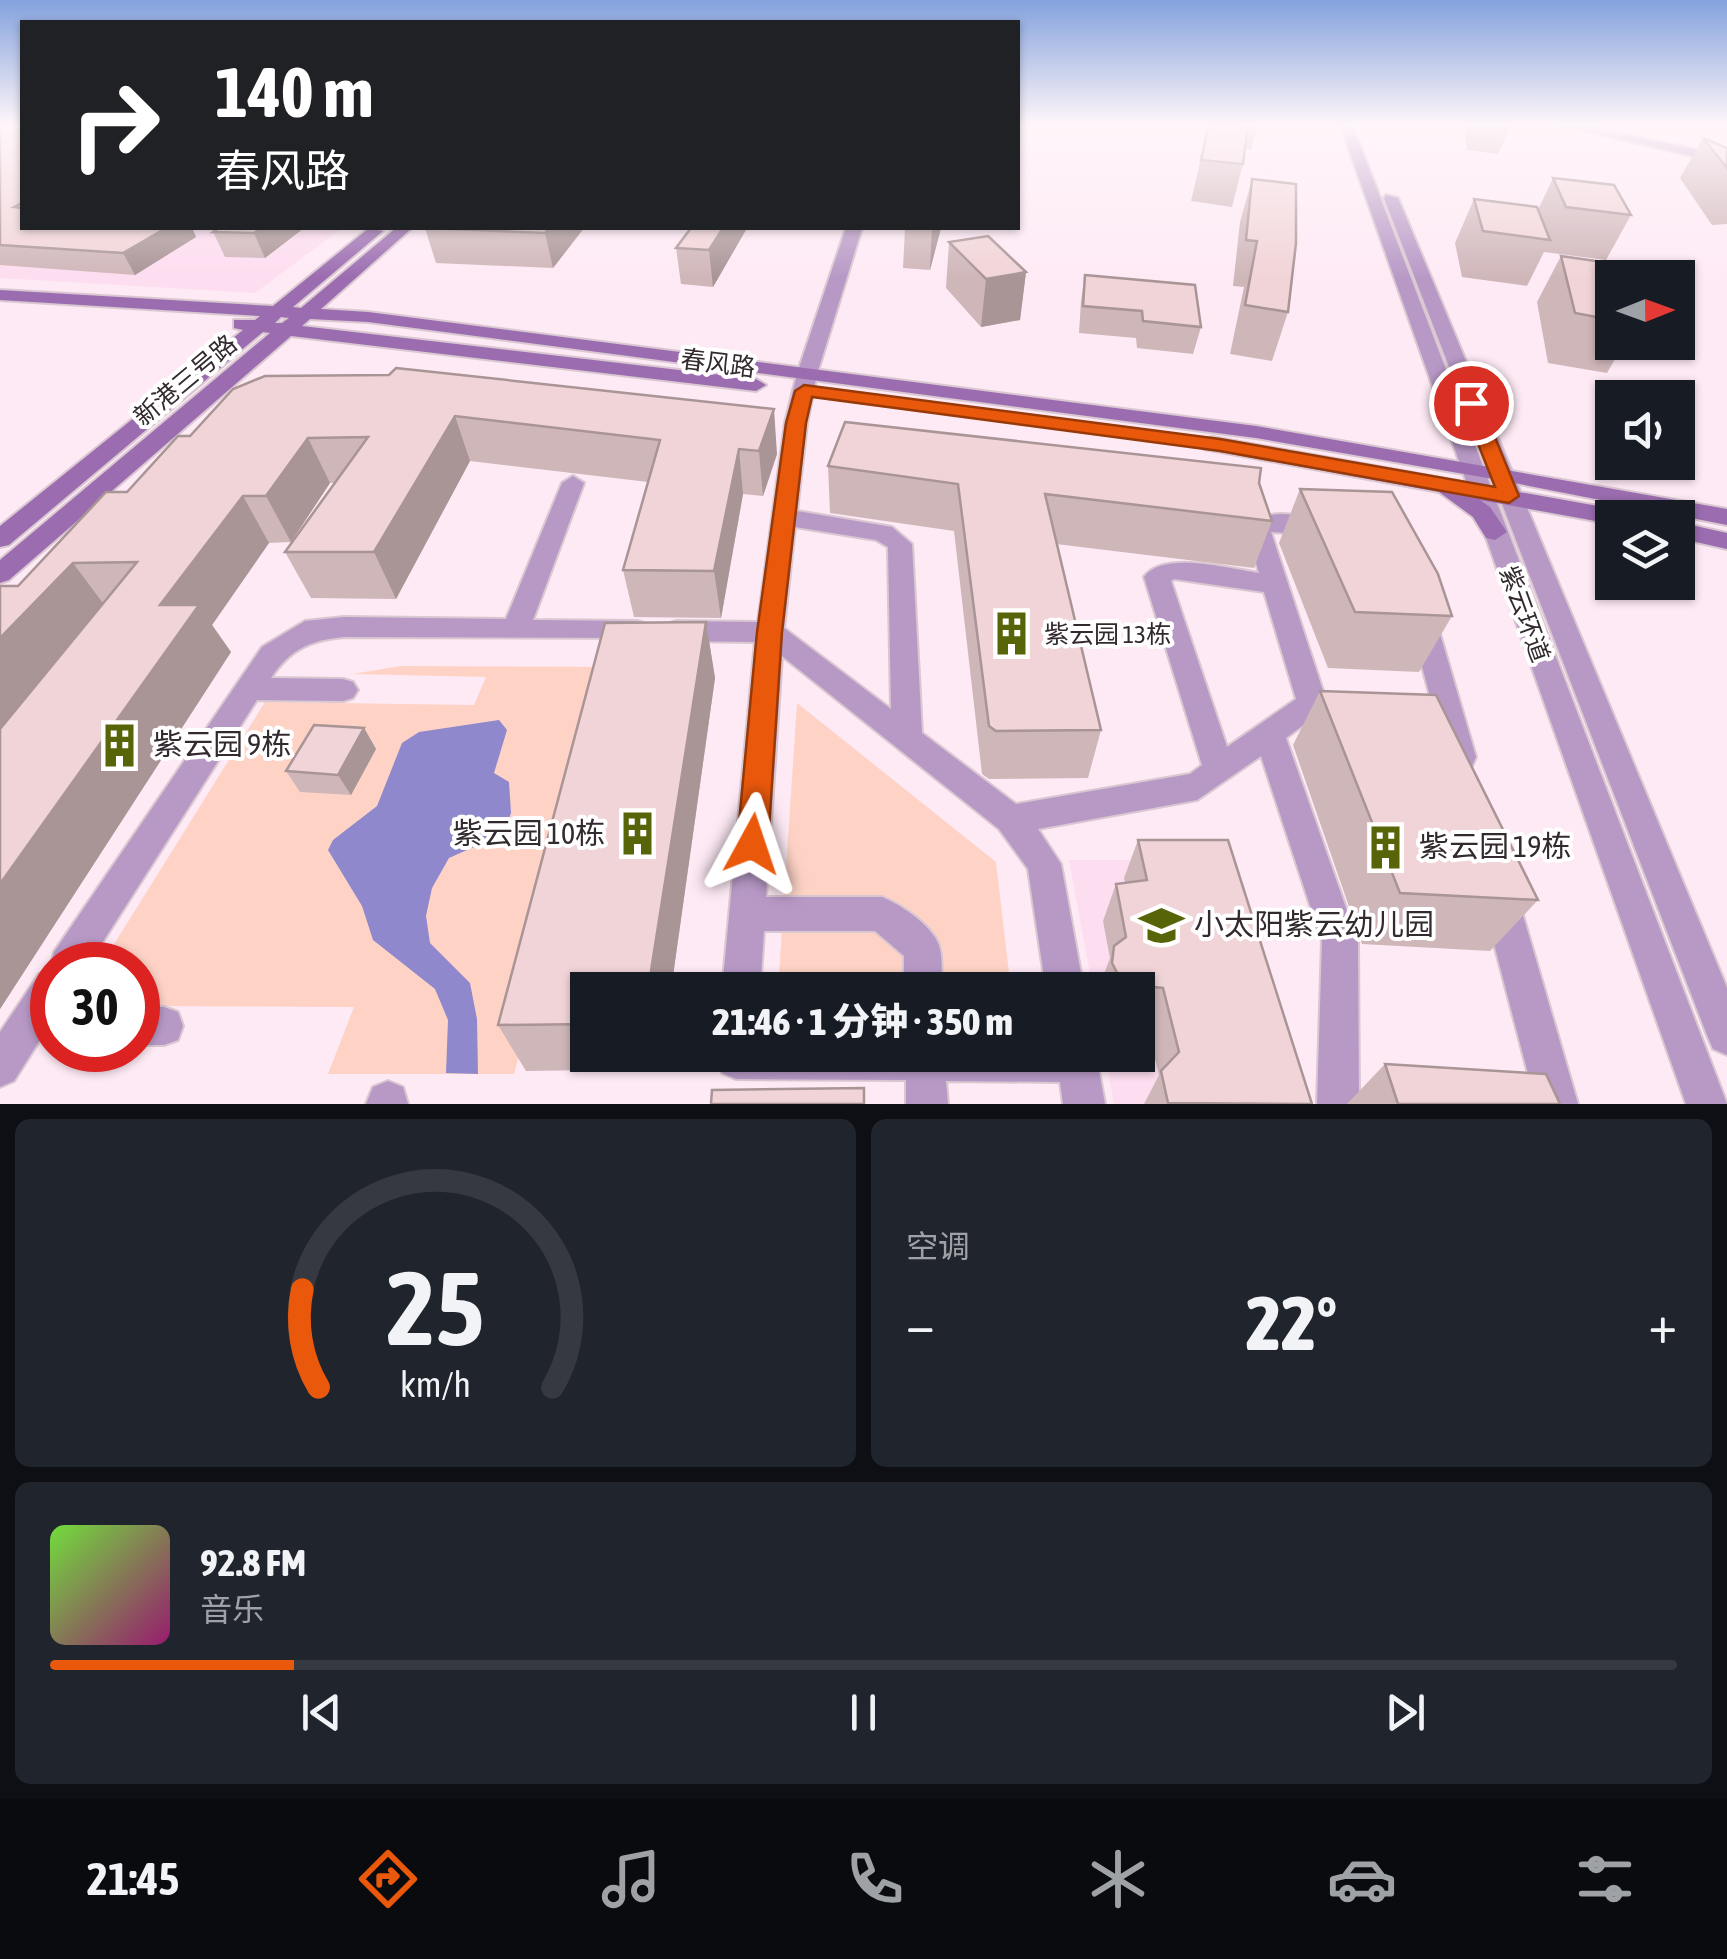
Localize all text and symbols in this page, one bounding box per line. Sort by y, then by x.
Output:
text: 140 m [215,52,374,132]
icon: right [50,60,180,190]
text: 春风路 [215,145,350,197]
north arrow [1595,260,1695,360]
map controls [1595,260,1695,600]
street label: 新港三号路 [128,329,242,431]
street label: 春风路 [679,345,757,381]
pin [1429,361,1514,446]
icon: arrive [1444,376,1499,431]
button: sound [1595,380,1695,480]
button: layers [1595,500,1695,600]
street label: 紫云环道 [1495,562,1555,666]
building icon: 紫云园 13栋 [987,610,1035,658]
place label: 紫云园 13栋 [1044,620,1171,648]
building icon: 紫云园 9栋 [96,721,144,769]
place label: 紫云园 9栋 [153,727,291,761]
position arrow [700,792,804,896]
building icon: 紫云园 10栋 [614,810,662,858]
place label: 紫云园 10栋 [453,816,605,850]
building icon: 紫云园 19栋 [1362,823,1410,871]
place label: 紫云园 19栋 [1419,829,1571,863]
school or university icon: 小太阳紫云幼儿园 [1137,901,1185,949]
place label: 小太阳紫云幼儿园 [1194,907,1434,941]
speed limit sign: 30 [30,942,160,1072]
text: 21:46 · 1 分钟 · 350 m [712,1000,1013,1043]
text: 空调 [906,1228,970,1265]
text: 25 [387,1248,484,1367]
text: 22° [1246,1280,1337,1366]
text: − [906,1292,935,1355]
text: + [1648,1292,1677,1355]
text: km/h [400,1364,471,1405]
text: 92.8 FM [200,1541,306,1584]
text: 音乐 [200,1591,264,1628]
icon: previous [294,1685,349,1740]
icon: pause [836,1685,891,1740]
icon: next [1378,1685,1433,1740]
icon: directions [353,1844,423,1914]
icon: music [596,1844,666,1914]
icon: phone [840,1844,910,1914]
icon: climate [1083,1844,1153,1914]
icon: car [1327,1844,1397,1914]
icon: filters [1570,1844,1640,1914]
text: 21:45 [87,1853,179,1905]

